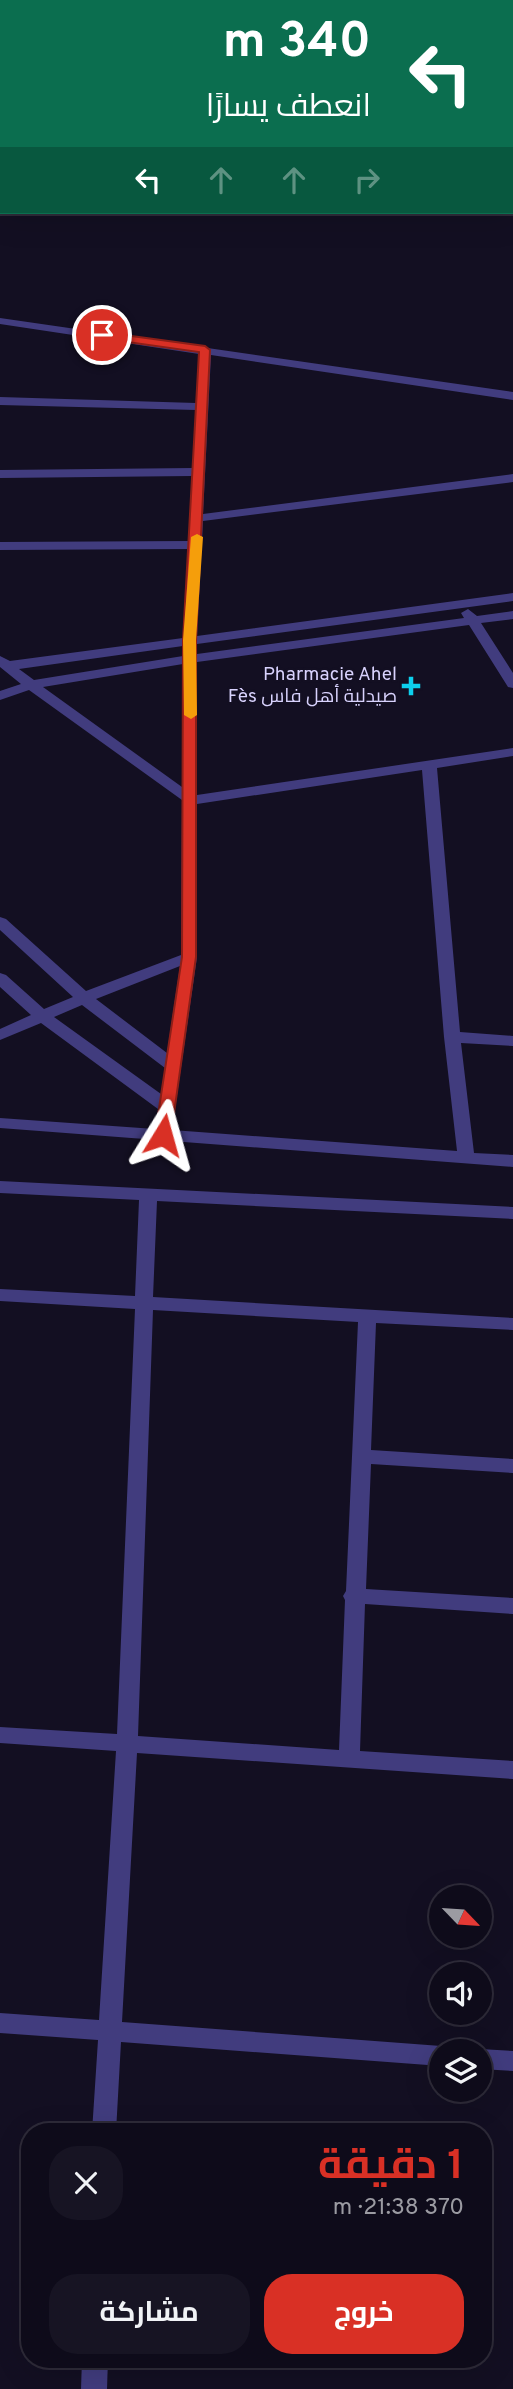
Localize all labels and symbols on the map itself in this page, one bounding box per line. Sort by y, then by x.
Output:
pin [72,305,132,365]
place label: Pharmacie Ahel Fès صيدلية أهل فاس [228,663,397,709]
marker: Pharmacie Ahel Fès صيدلية أهل فاس [403,678,419,694]
position arrow [126,1098,200,1172]
north arrow [429,1885,492,1948]

